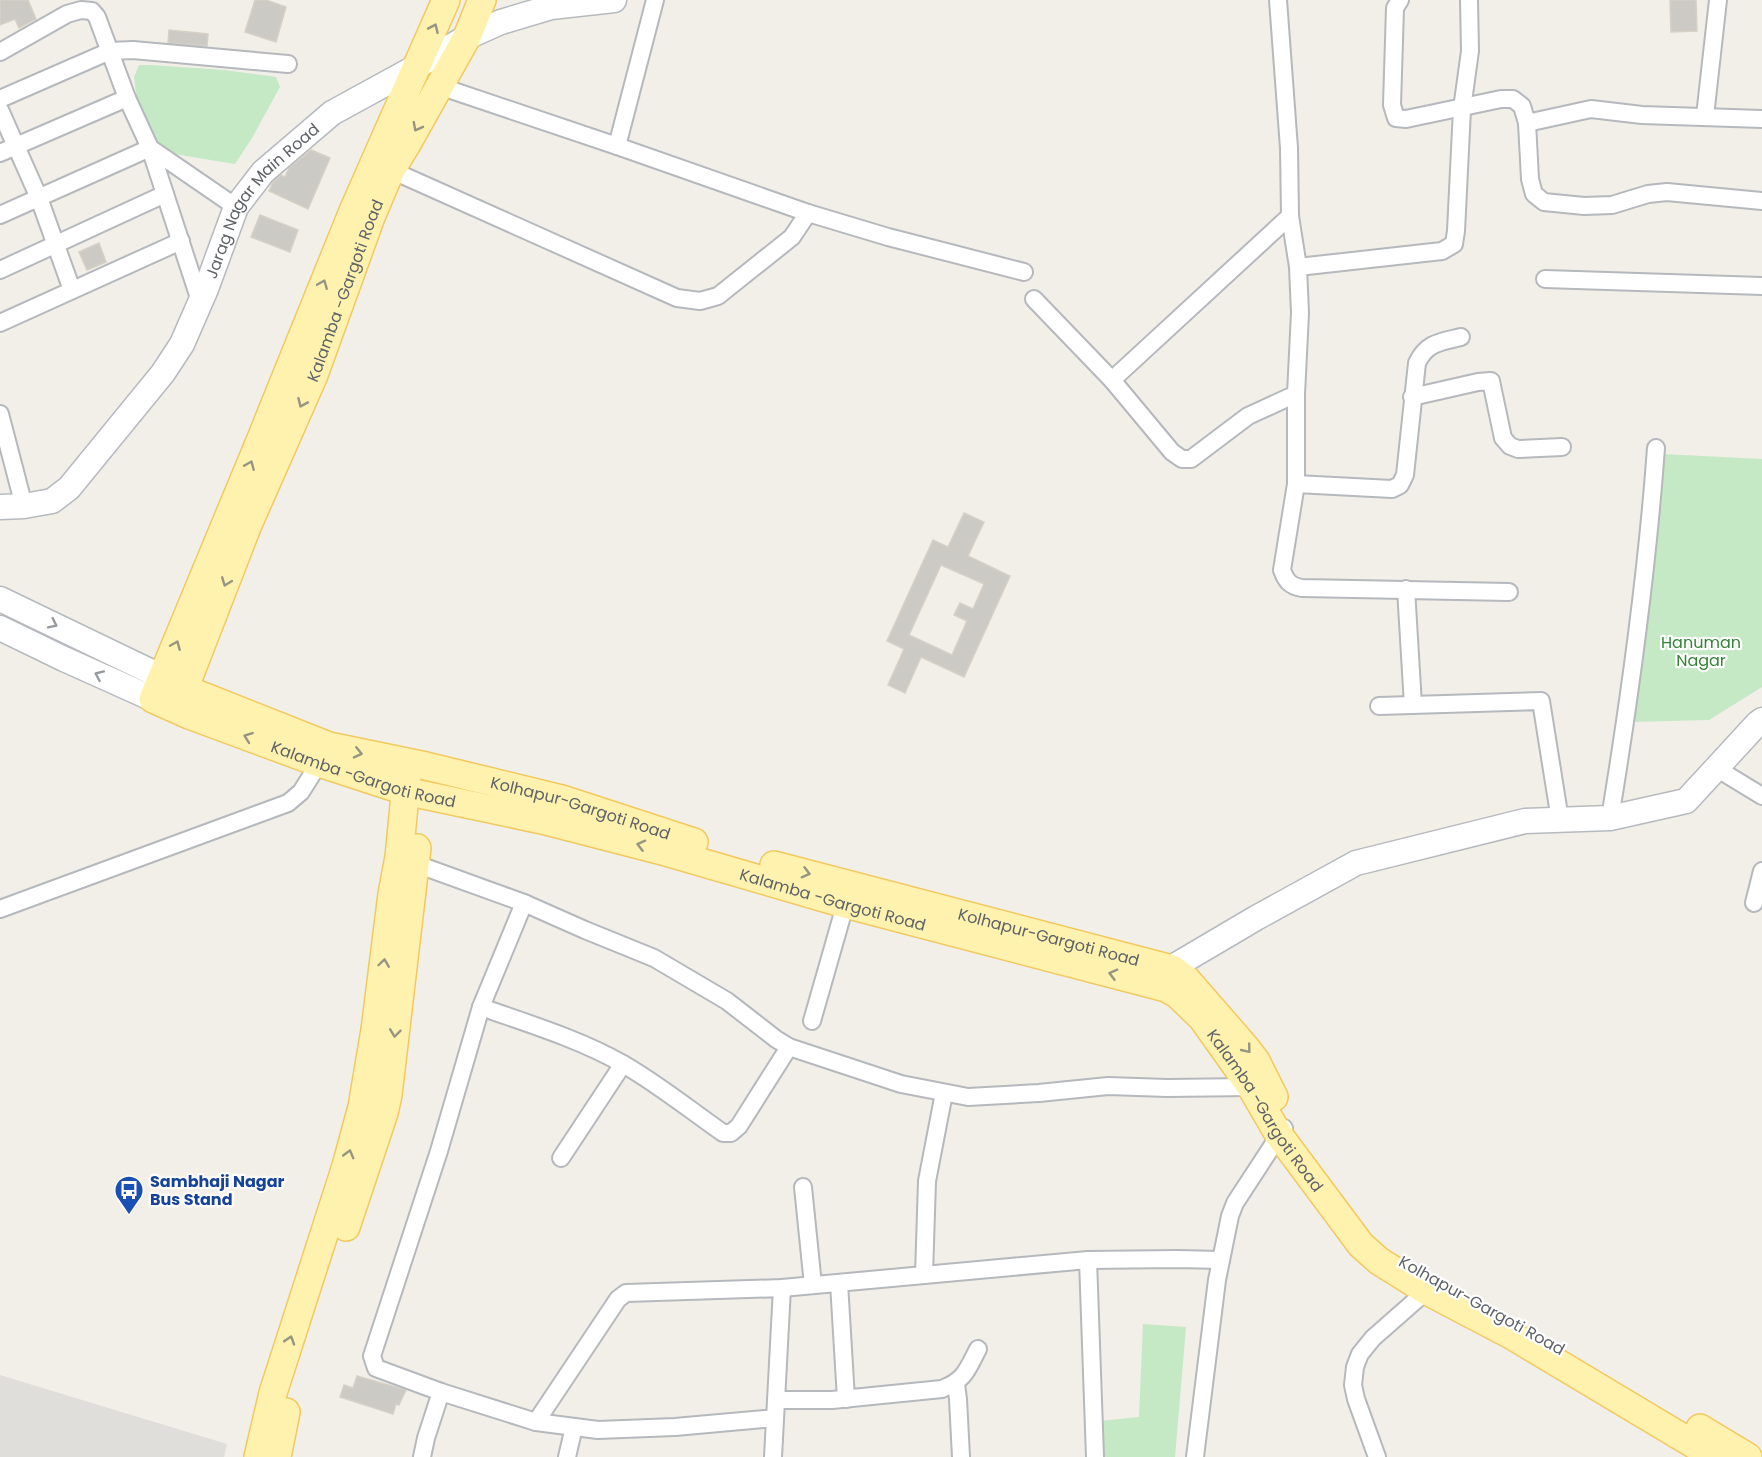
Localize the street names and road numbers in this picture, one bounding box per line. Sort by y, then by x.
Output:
street label: Jarag Nagar Main Road [200,118,324,282]
street label: Kalamba -Gargoti Road [301,196,389,386]
street label: Kalamba -Gargoti Road [268,735,458,813]
street label: Kolhapur-Gargoti Road [488,771,673,846]
street label: Kalamba -Gargoti Road [737,863,928,937]
street label: Kolhapur-Gargoti Road [955,903,1142,972]
street label: Kalamba -Gargoti Road [1201,1025,1329,1197]
street label: Kolhapur-Gargoti Road [1395,1250,1569,1361]

